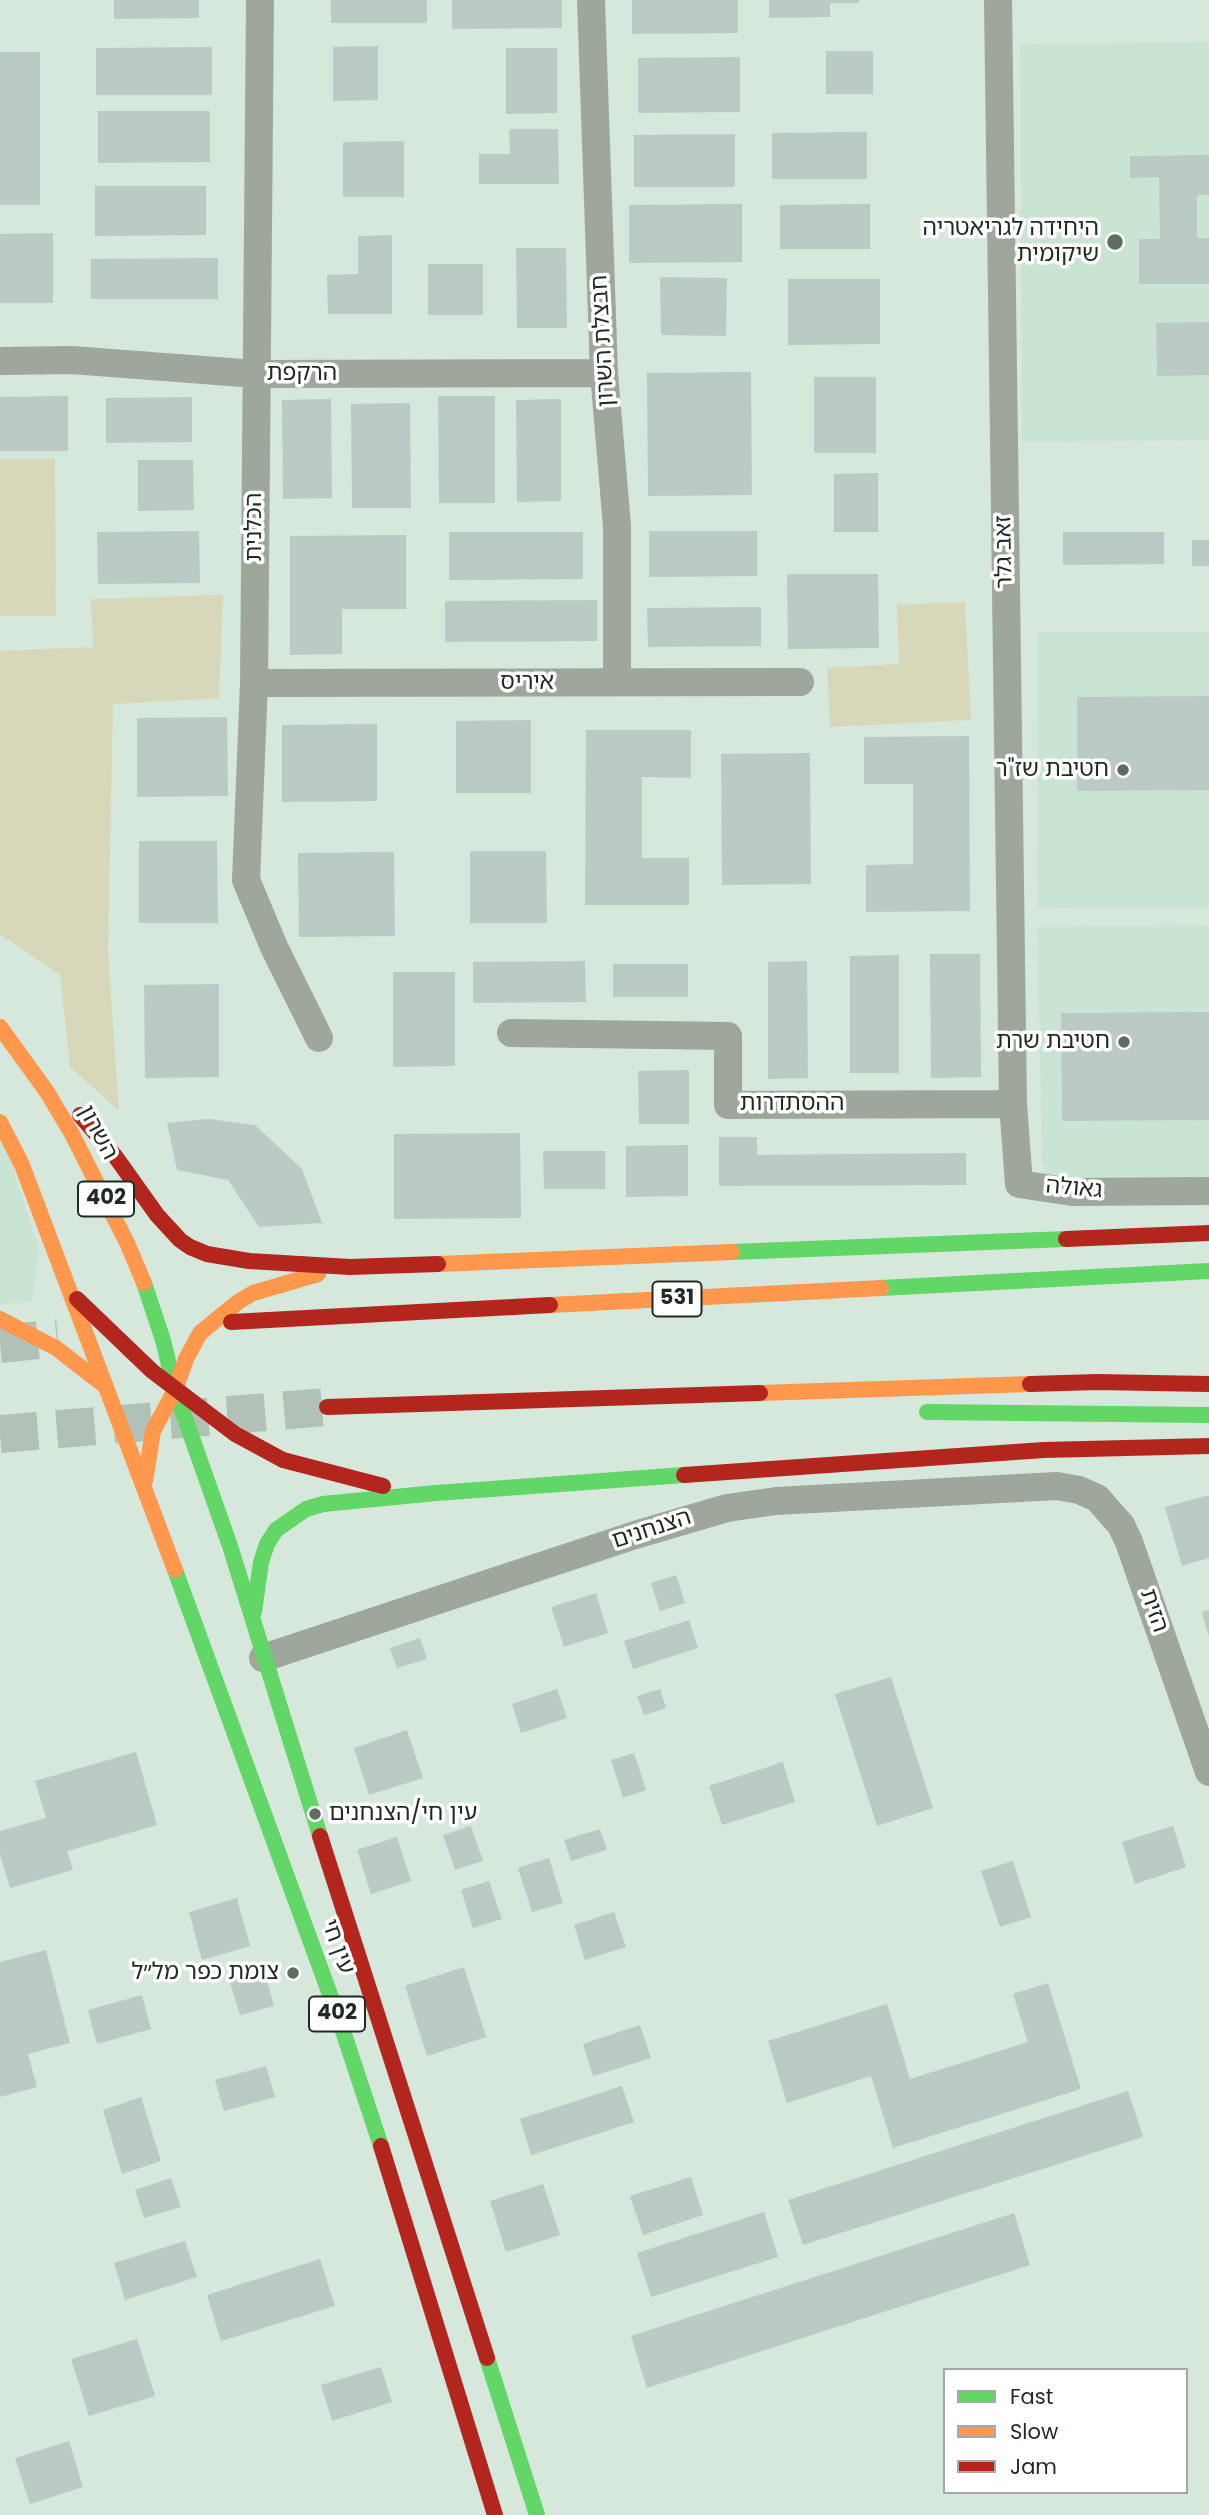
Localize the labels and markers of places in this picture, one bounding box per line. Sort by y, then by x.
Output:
place label: היחידה לגריאטריה שיקומית [922,215,1099,269]
marker: היחידה לגריאטריה שיקומית [1105,232,1125,252]
place label: חטיבת שז"ר [996,756,1109,784]
marker: חטיבת שז"ר [1115,762,1131,778]
place label: חטיבת שרת [996,1028,1110,1056]
marker: חטיבת שרת [1116,1034,1132,1050]
place label: עין חי/הצנחנים [329,1800,477,1828]
marker: עין חי/הצנחנים [307,1806,323,1822]
place label: צומת כפר מל״ל [131,1959,279,1987]
marker: צומת כפר מל״ל [285,1965,301,1981]

